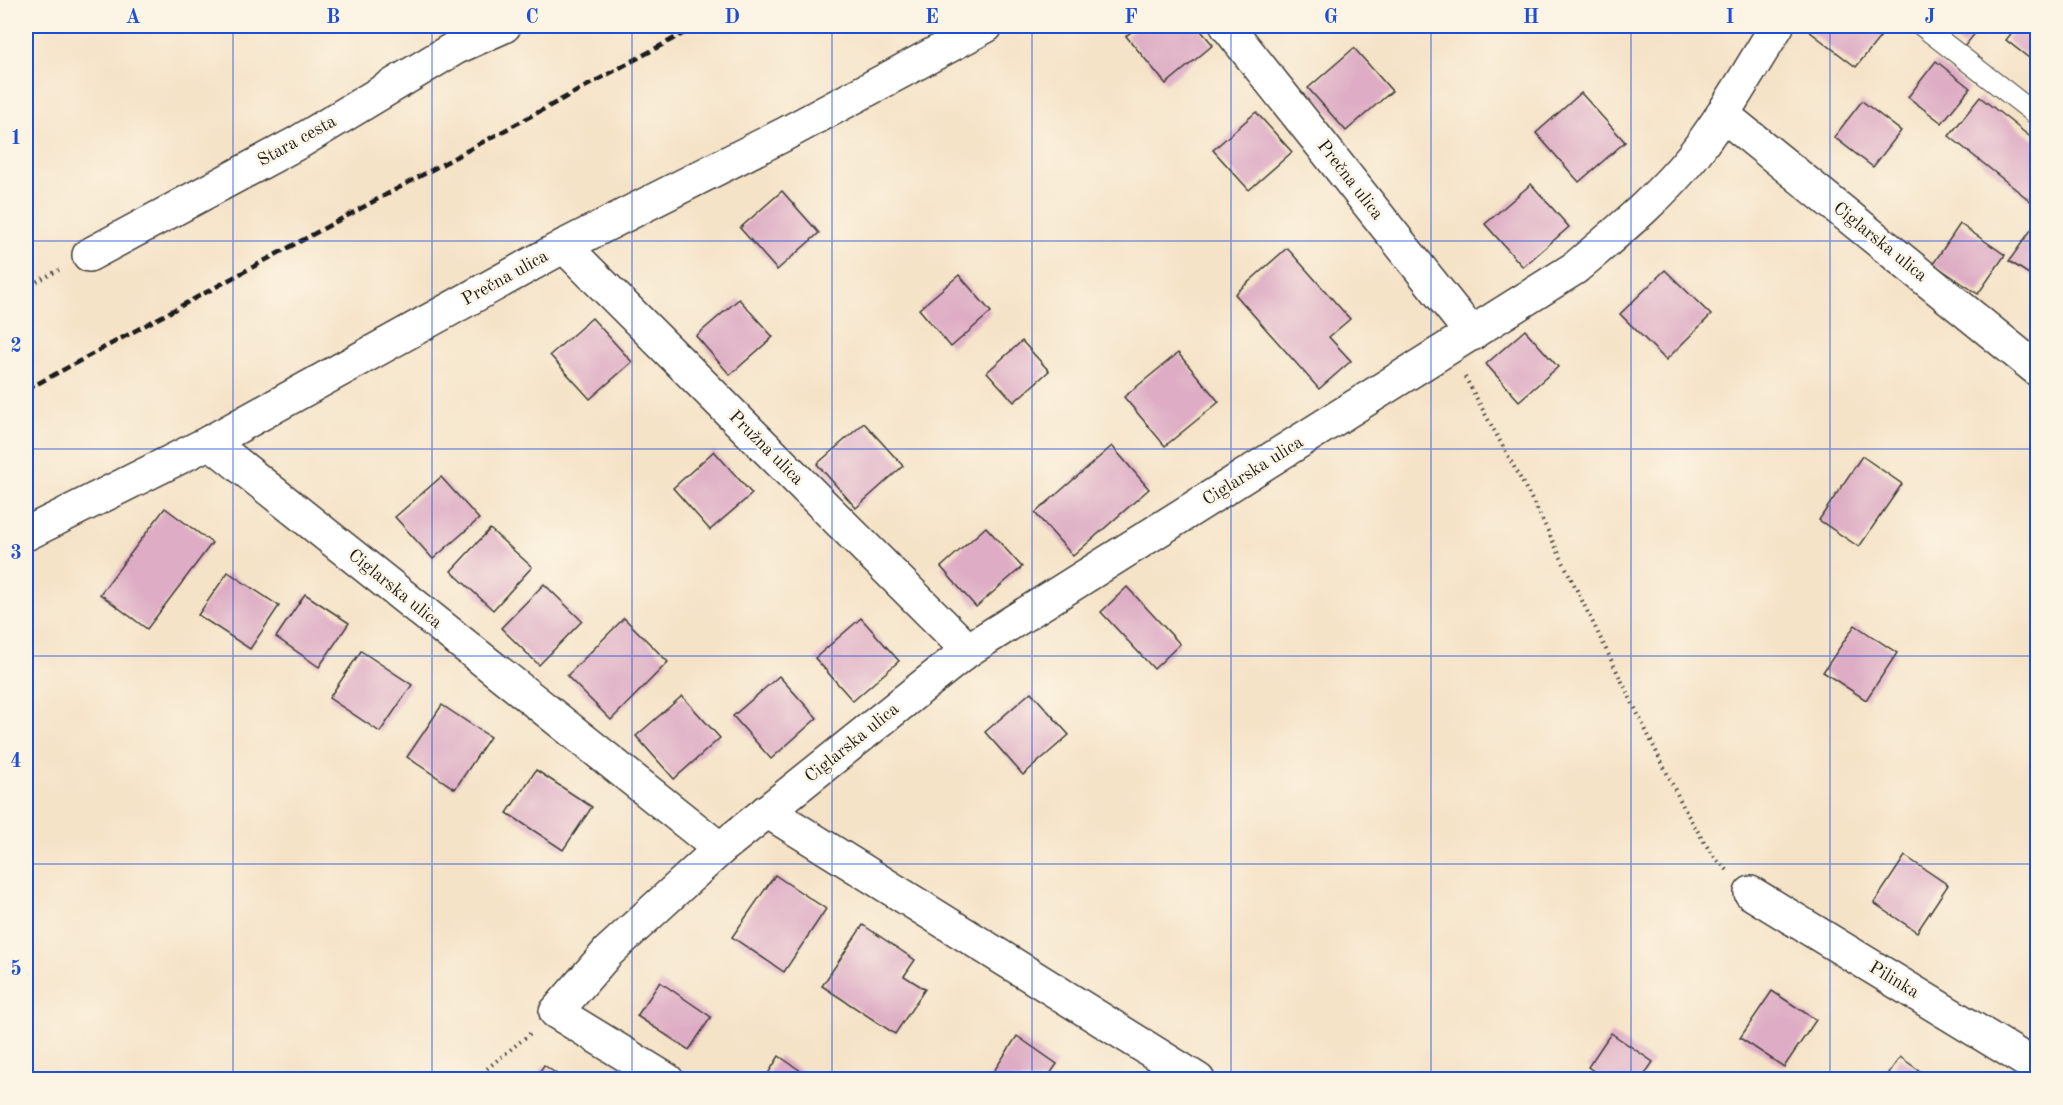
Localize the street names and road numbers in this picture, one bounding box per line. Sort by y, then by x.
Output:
street label: Stara cesta [255,112,339,170]
street label: Prečna ulica [1314,137,1387,223]
street label: Ciglarska ulica [1830,199,1930,285]
street label: Prečna ulica [459,247,551,309]
street label: Pružna ulica [725,407,807,489]
street label: Ciglarska ulica [1199,433,1307,509]
street label: Ciglarska ulica [345,546,445,632]
street label: Ciglarska ulica [802,700,902,786]
street label: Pilinka [1866,958,1922,1002]

